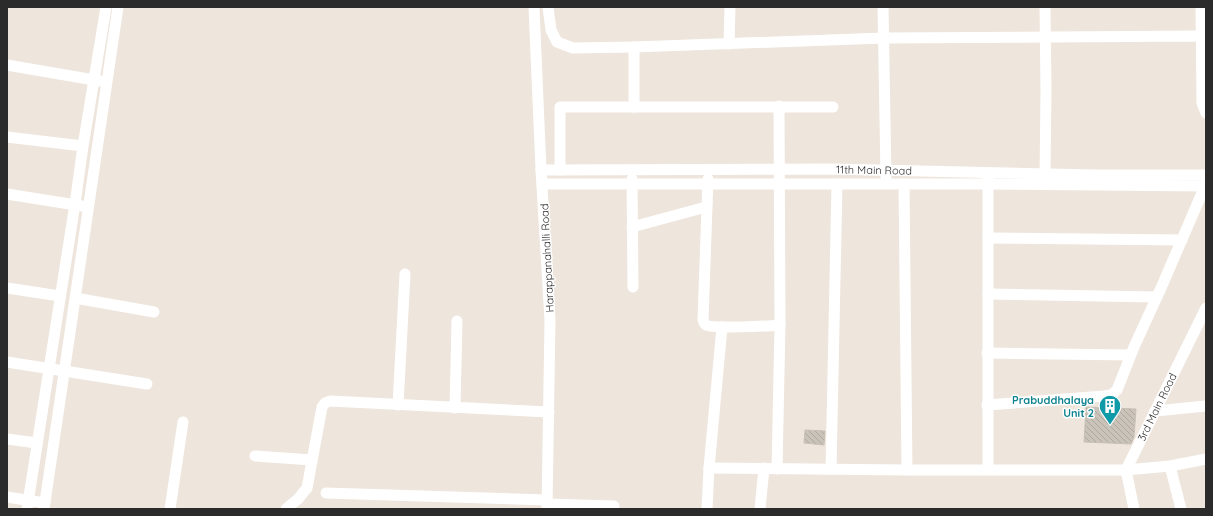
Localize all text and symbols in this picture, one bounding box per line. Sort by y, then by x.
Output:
street label: 11th Main Road [836,162,912,178]
street label: Harappanahalli Road [537,203,557,313]
street label: 3rd Main Road [1134,371,1180,443]
place label: Prabuddhalaya Unit 2 [1012,393,1094,420]
building icon: Prabuddhalaya Unit 2 [1097,393,1123,426]

